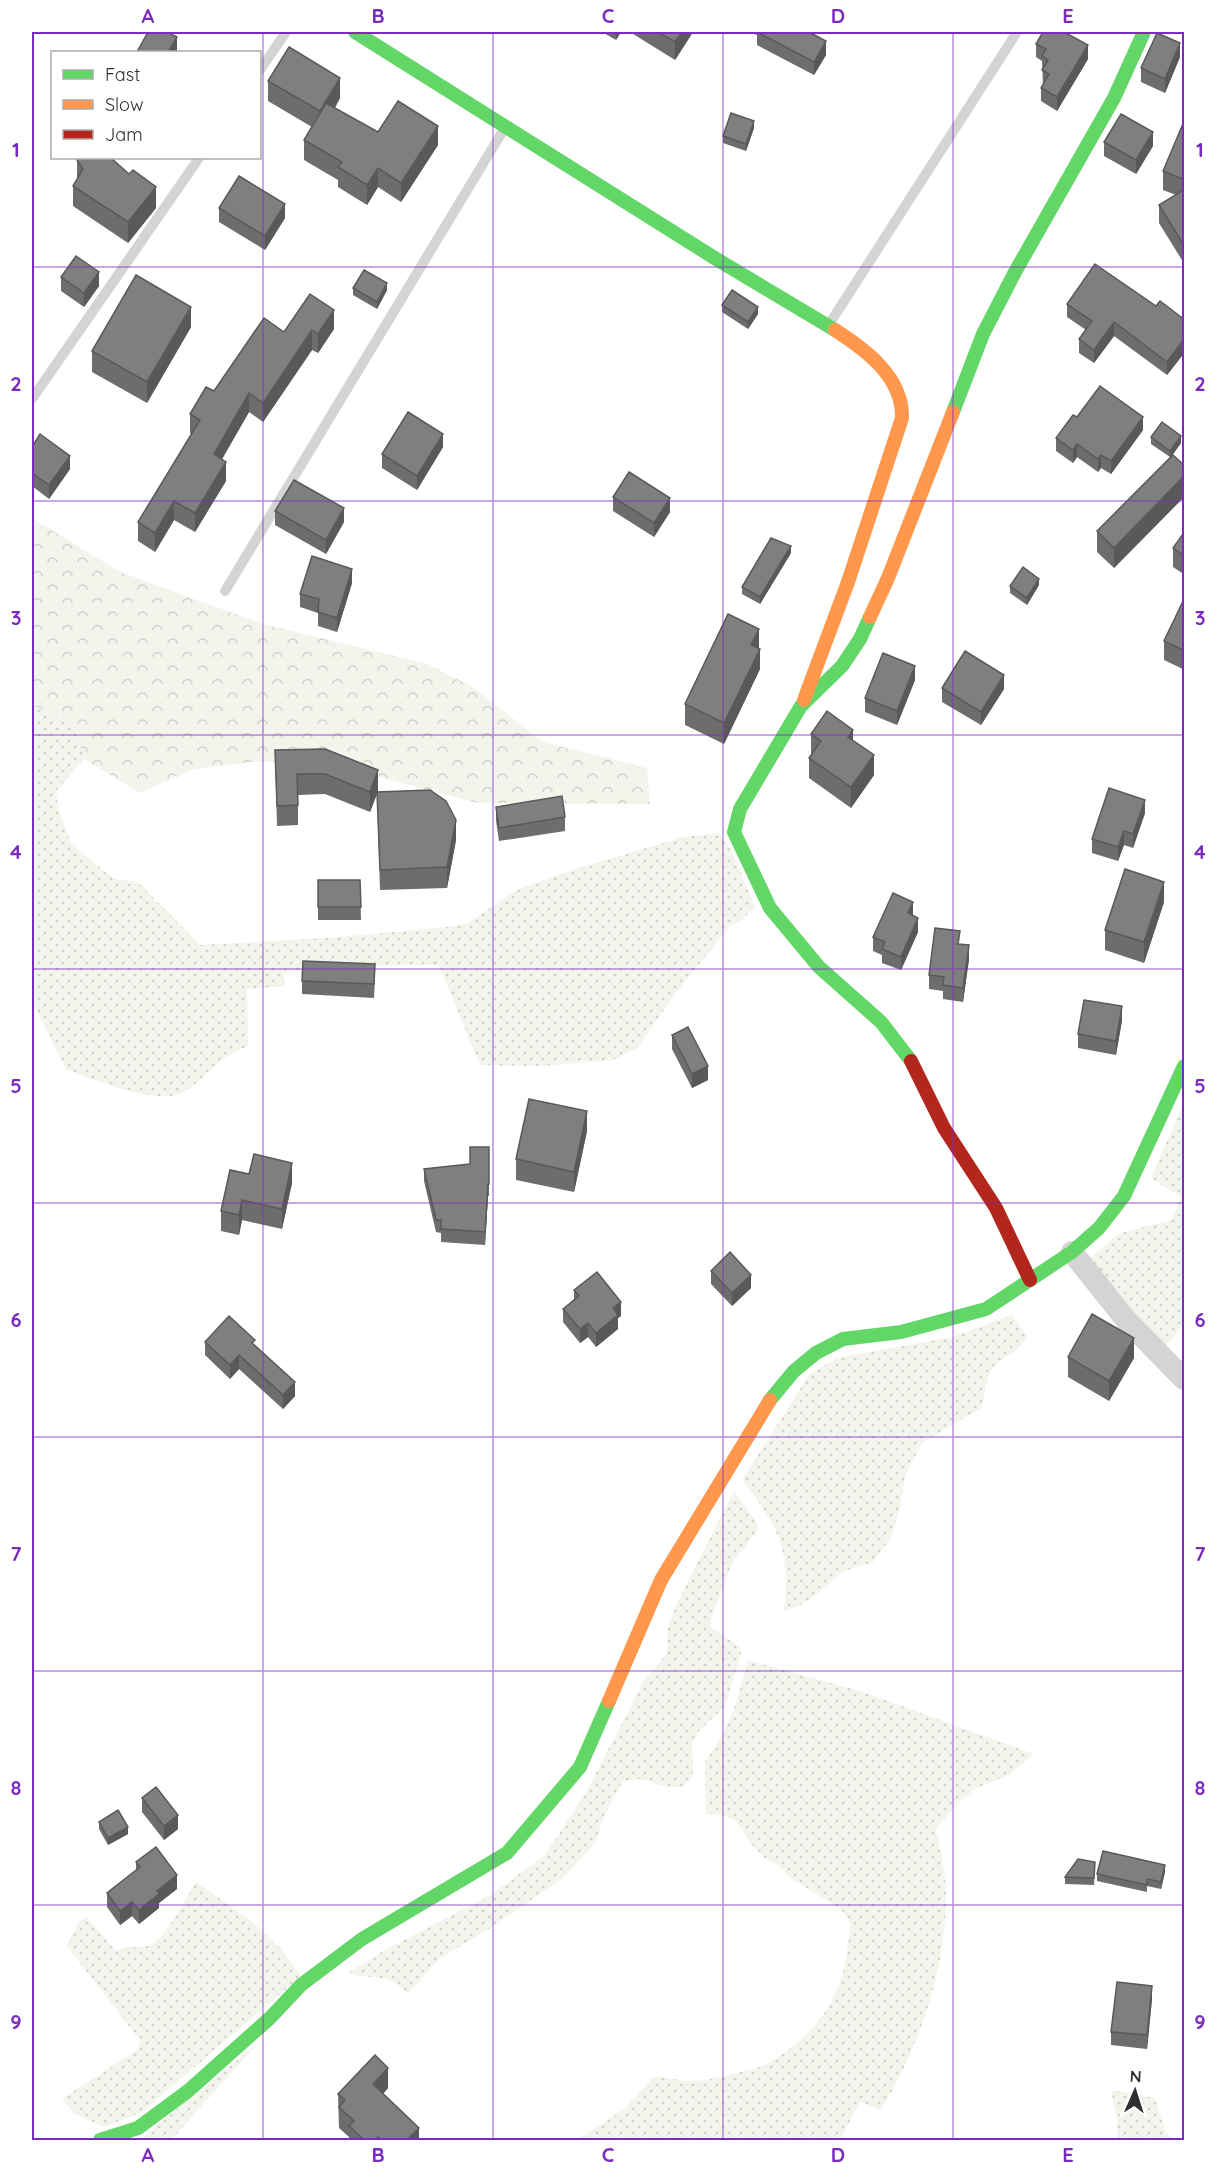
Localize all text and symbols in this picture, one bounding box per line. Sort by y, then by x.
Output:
text: A [142,3,155,28]
text: B [371,3,385,28]
text: C [602,3,615,28]
text: D [831,3,845,28]
text: E [1062,3,1074,28]
legend [51,51,261,159]
text: Fast [105,63,140,86]
text: Slow [105,93,143,116]
text: Jam [105,123,143,146]
text: 1 [12,137,20,162]
text: 1 [1196,137,1204,162]
text: 2 [10,371,22,396]
text: 2 [1194,371,1206,396]
text: 3 [11,605,21,630]
text: 3 [1195,605,1205,630]
text: 4 [10,839,22,864]
text: 4 [1194,839,1206,864]
text: 5 [10,1073,22,1098]
text: 5 [1194,1073,1206,1098]
text: 6 [10,1307,22,1332]
text: 6 [1194,1307,1206,1332]
text: 7 [11,1541,22,1566]
text: 7 [1195,1541,1206,1566]
text: 8 [11,1775,22,1800]
text: 8 [1195,1775,1206,1800]
text: 9 [10,2009,22,2034]
text: 9 [1194,2009,1206,2034]
north arrow [1105,2061,1165,2121]
text: N [1129,2066,1142,2086]
text: A [142,2142,155,2167]
text: B [371,2142,385,2167]
text: C [602,2142,615,2167]
text: D [831,2142,845,2167]
text: E [1062,2142,1074,2167]

